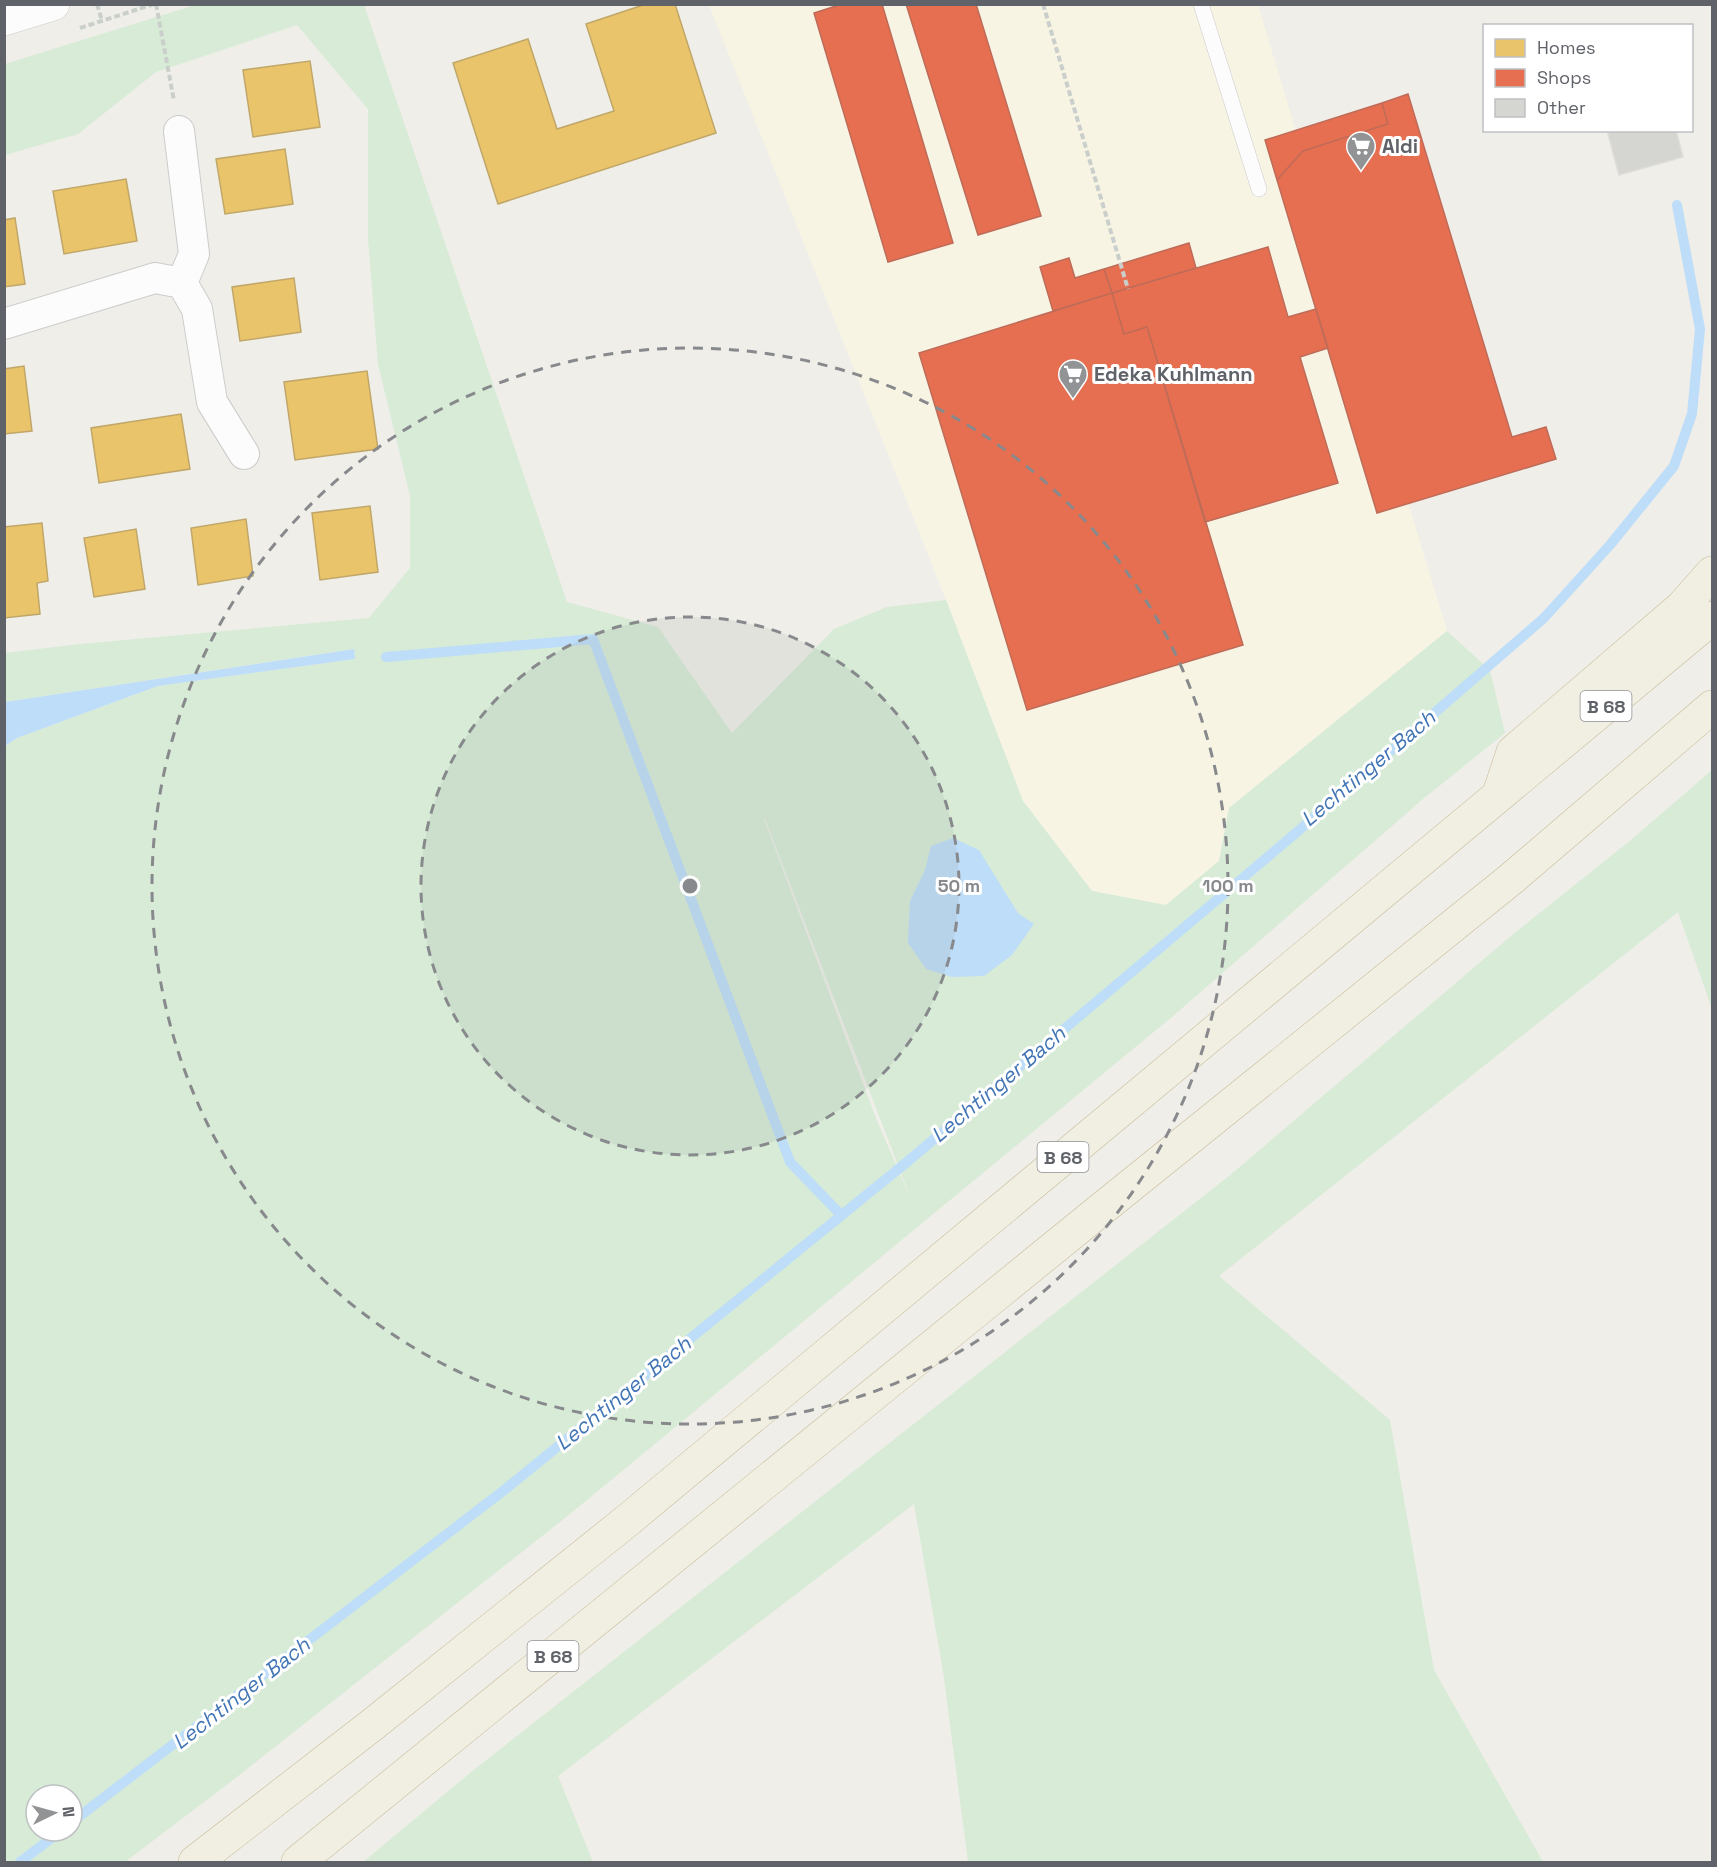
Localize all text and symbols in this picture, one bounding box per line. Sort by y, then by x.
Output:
legend [1483,24,1693,132]
text: Homes [1537,36,1596,59]
text: Shops [1537,66,1591,89]
text: Other [1537,96,1586,119]
supermarket icon: Aldi [1345,130,1377,172]
place label: Aldi [1382,133,1418,159]
supermarket icon: Edeka Kuhlmann [1057,358,1089,400]
place label: Edeka Kuhlmann [1094,361,1253,387]
road number: B 68 [1580,691,1632,721]
water label: Lechtinger Bach [1295,703,1441,832]
text: 50 m [938,874,980,897]
text: 100 m [1202,874,1254,897]
centre of rings [680,876,700,896]
water label: Lechtinger Bach [925,1019,1071,1148]
road number: B 68 [1038,1142,1088,1172]
water label: Lechtinger Bach [550,1329,697,1456]
water label: Lechtinger Bach [167,1630,316,1755]
road number: B 68 [528,1641,578,1671]
north arrow [24,1783,84,1843]
text: N [58,1805,79,1818]

